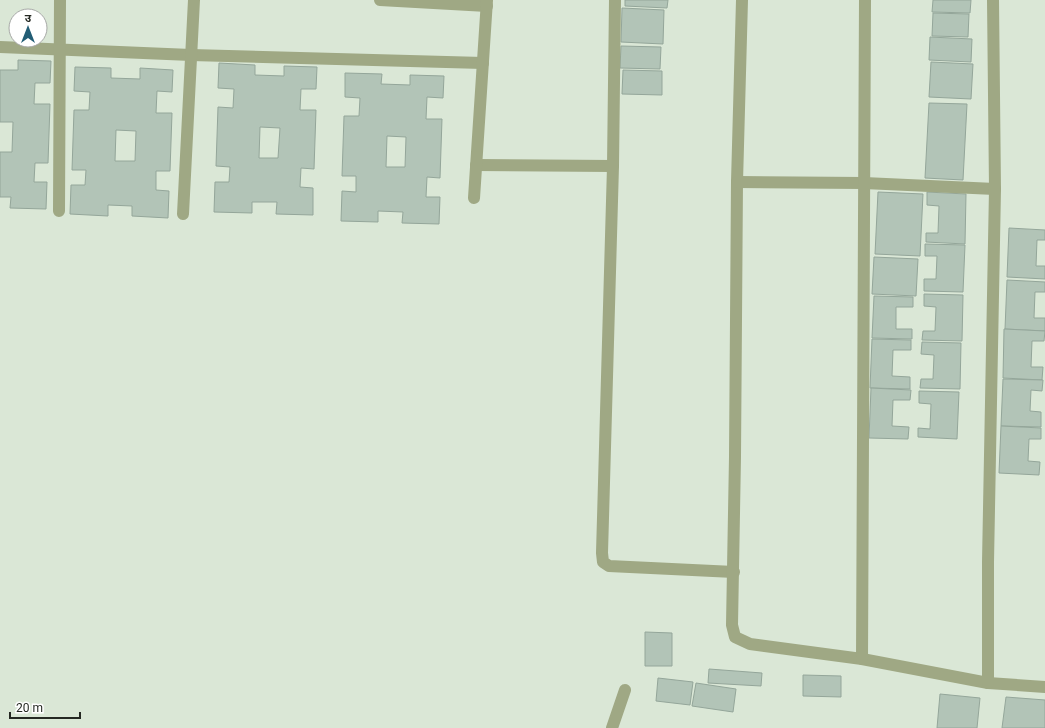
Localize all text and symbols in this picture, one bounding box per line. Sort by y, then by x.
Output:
north arrow [8,8,48,48]
text: उ [25,12,32,25]
scale bar [10,694,80,720]
text: 20 m [16,701,43,715]

